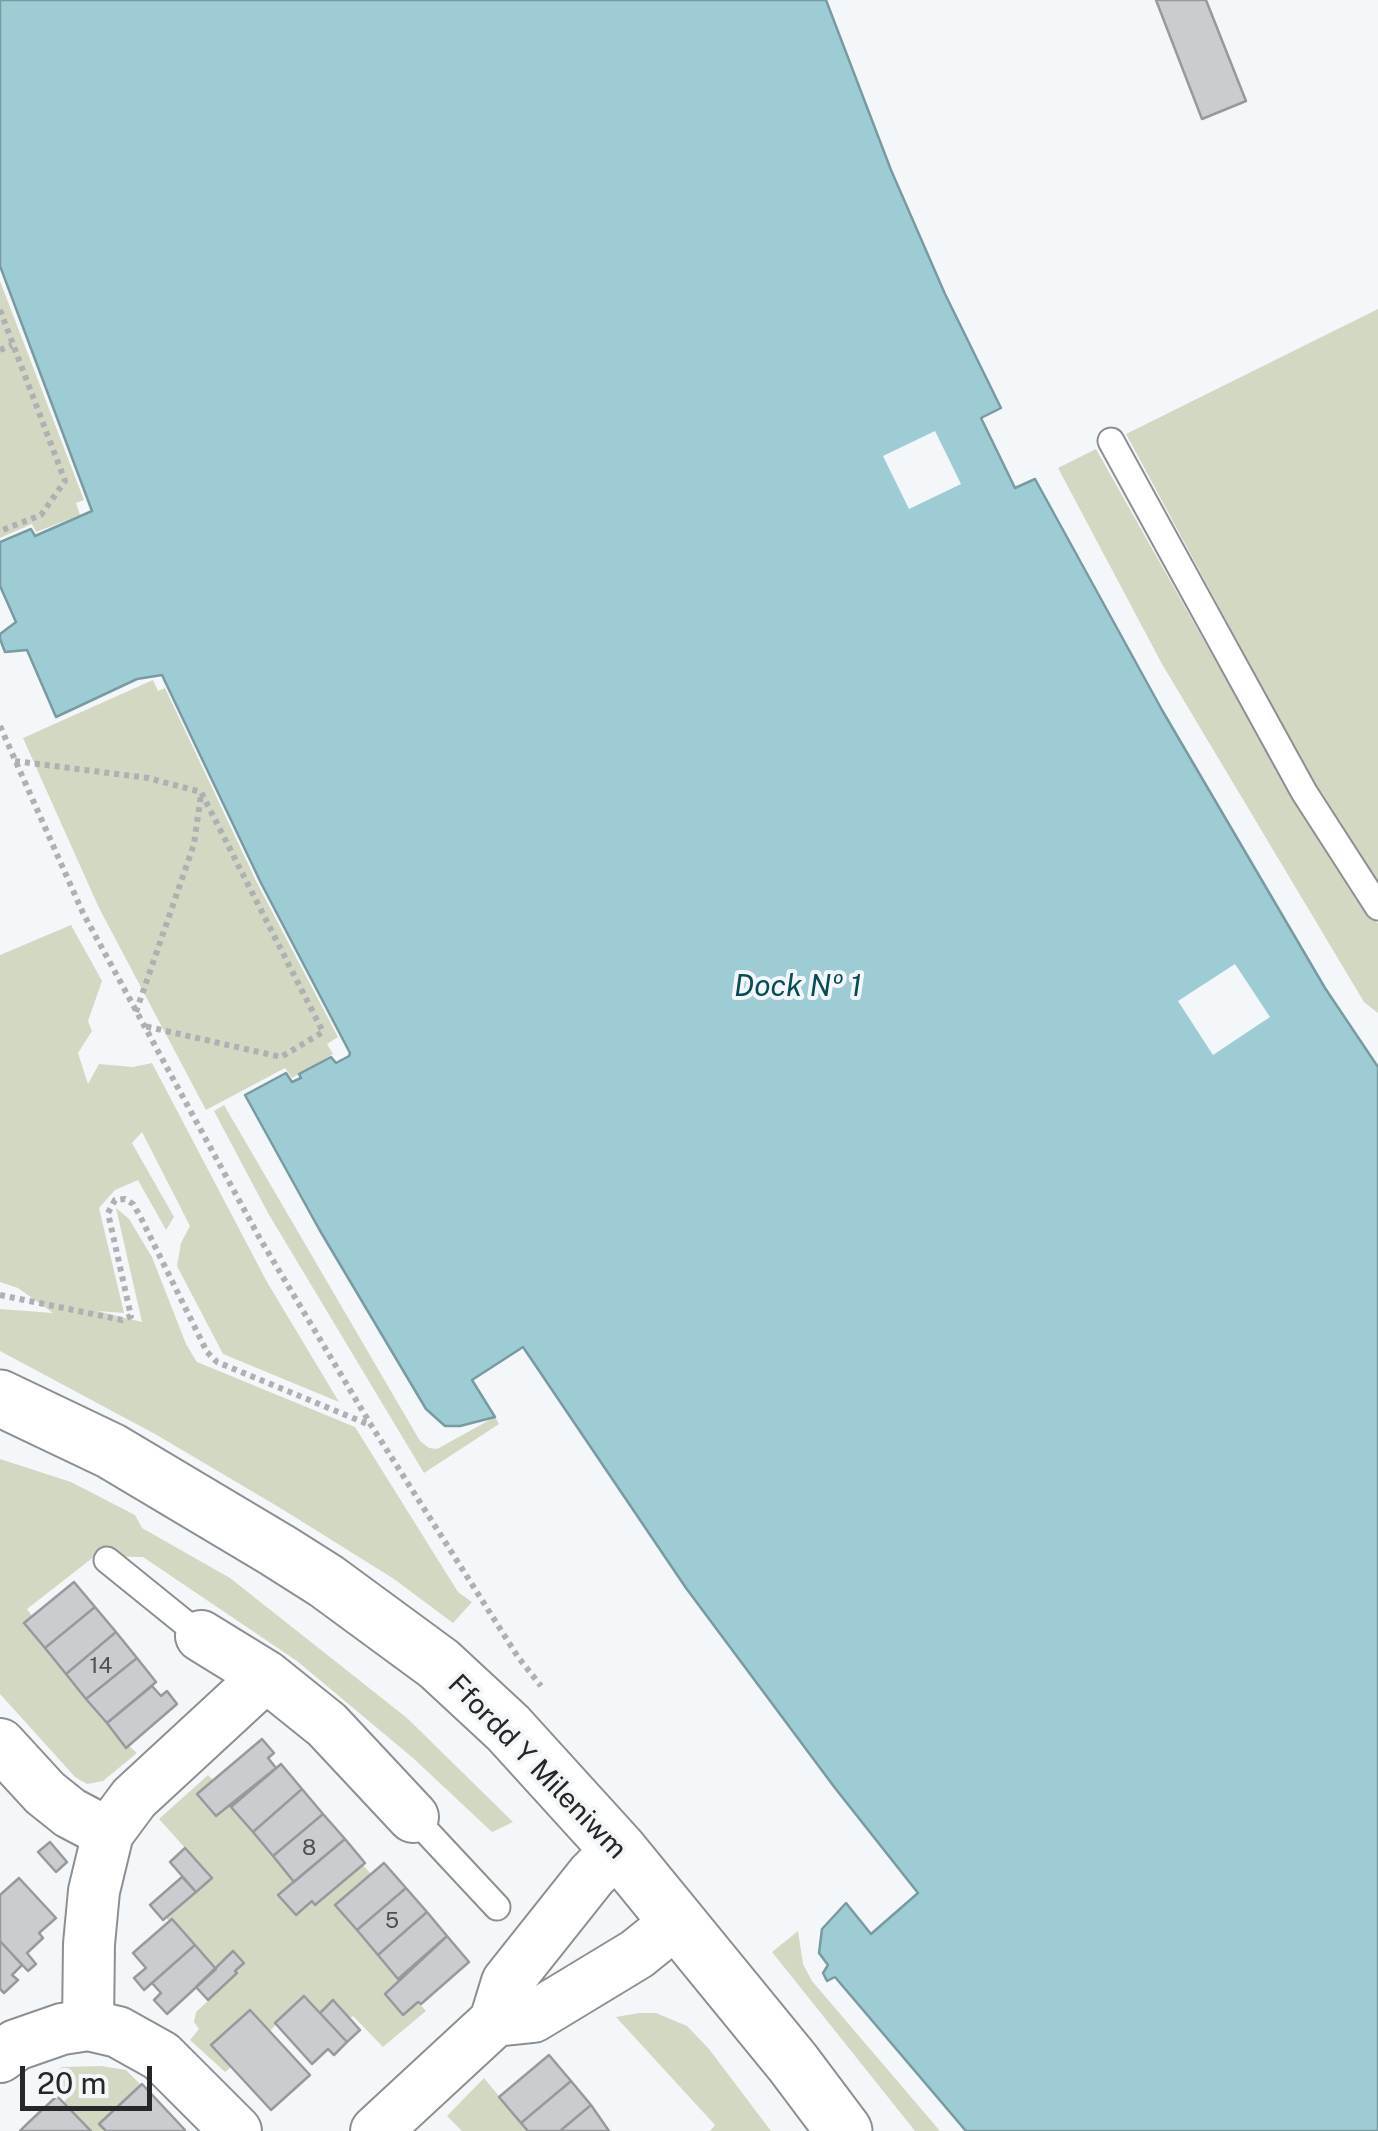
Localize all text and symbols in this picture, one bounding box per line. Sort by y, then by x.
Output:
water label: Dock Nº 1 [734,969,862,1005]
house number: 14 [90,1653,112,1679]
street label: Ffordd Y Mileniwm [441,1668,633,1866]
house number: 8 [302,1835,316,1861]
house number: 5 [385,1908,399,1934]
scale bar [25,2046,158,2108]
text: 20 m [37,2065,106,2101]

